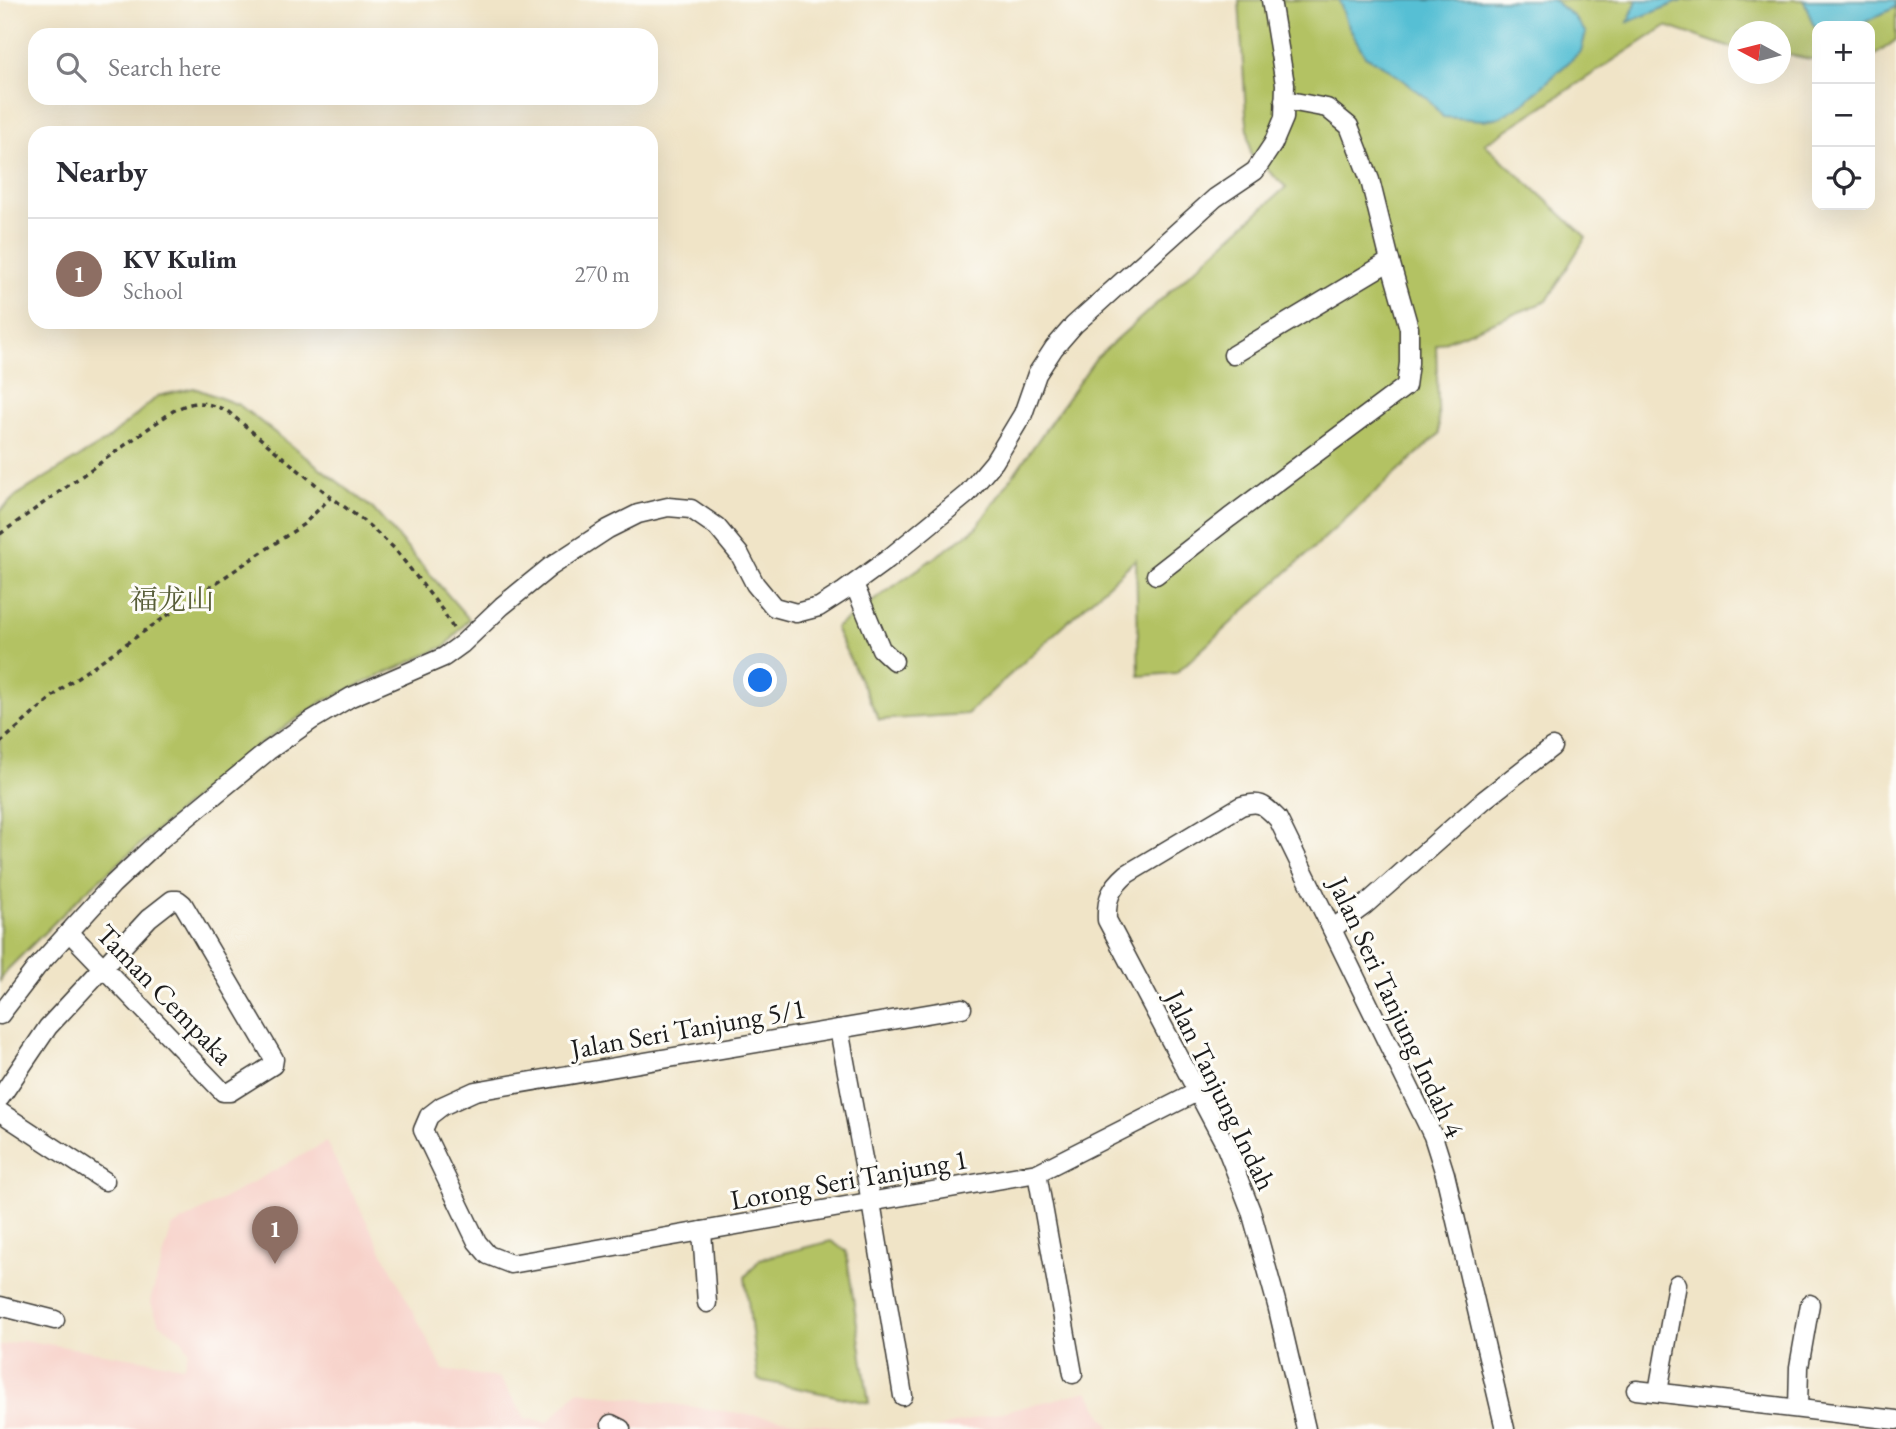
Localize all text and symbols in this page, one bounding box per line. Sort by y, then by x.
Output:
north arrow [1728,21,1791,84]
map controls [1812,21,1875,210]
button: + [1812,21,1875,84]
search box [28,28,658,105]
icon: search [52,48,90,86]
text: Search here [108,50,221,84]
button: − [1812,84,1875,147]
button: locate [1812,147,1875,210]
text: Nearby [56,152,148,191]
text: KV Kulim [123,242,237,276]
text: 1 [73,259,85,289]
text: 270 m [574,259,630,289]
text: School [123,276,183,306]
park label: 福龙山 [130,581,214,617]
your location [743,663,777,697]
street label: Jalan Seri Tanjung Indah 4 [1320,869,1473,1143]
street label: Taman Cempaka [89,916,242,1073]
street label: Jalan Tanjung Indah [1156,982,1285,1196]
street label: Jalan Seri Tanjung 5/1 [566,990,808,1067]
street label: Lorong Seri Tanjung 1 [727,1140,971,1218]
pin: 1 [252,1206,298,1264]

